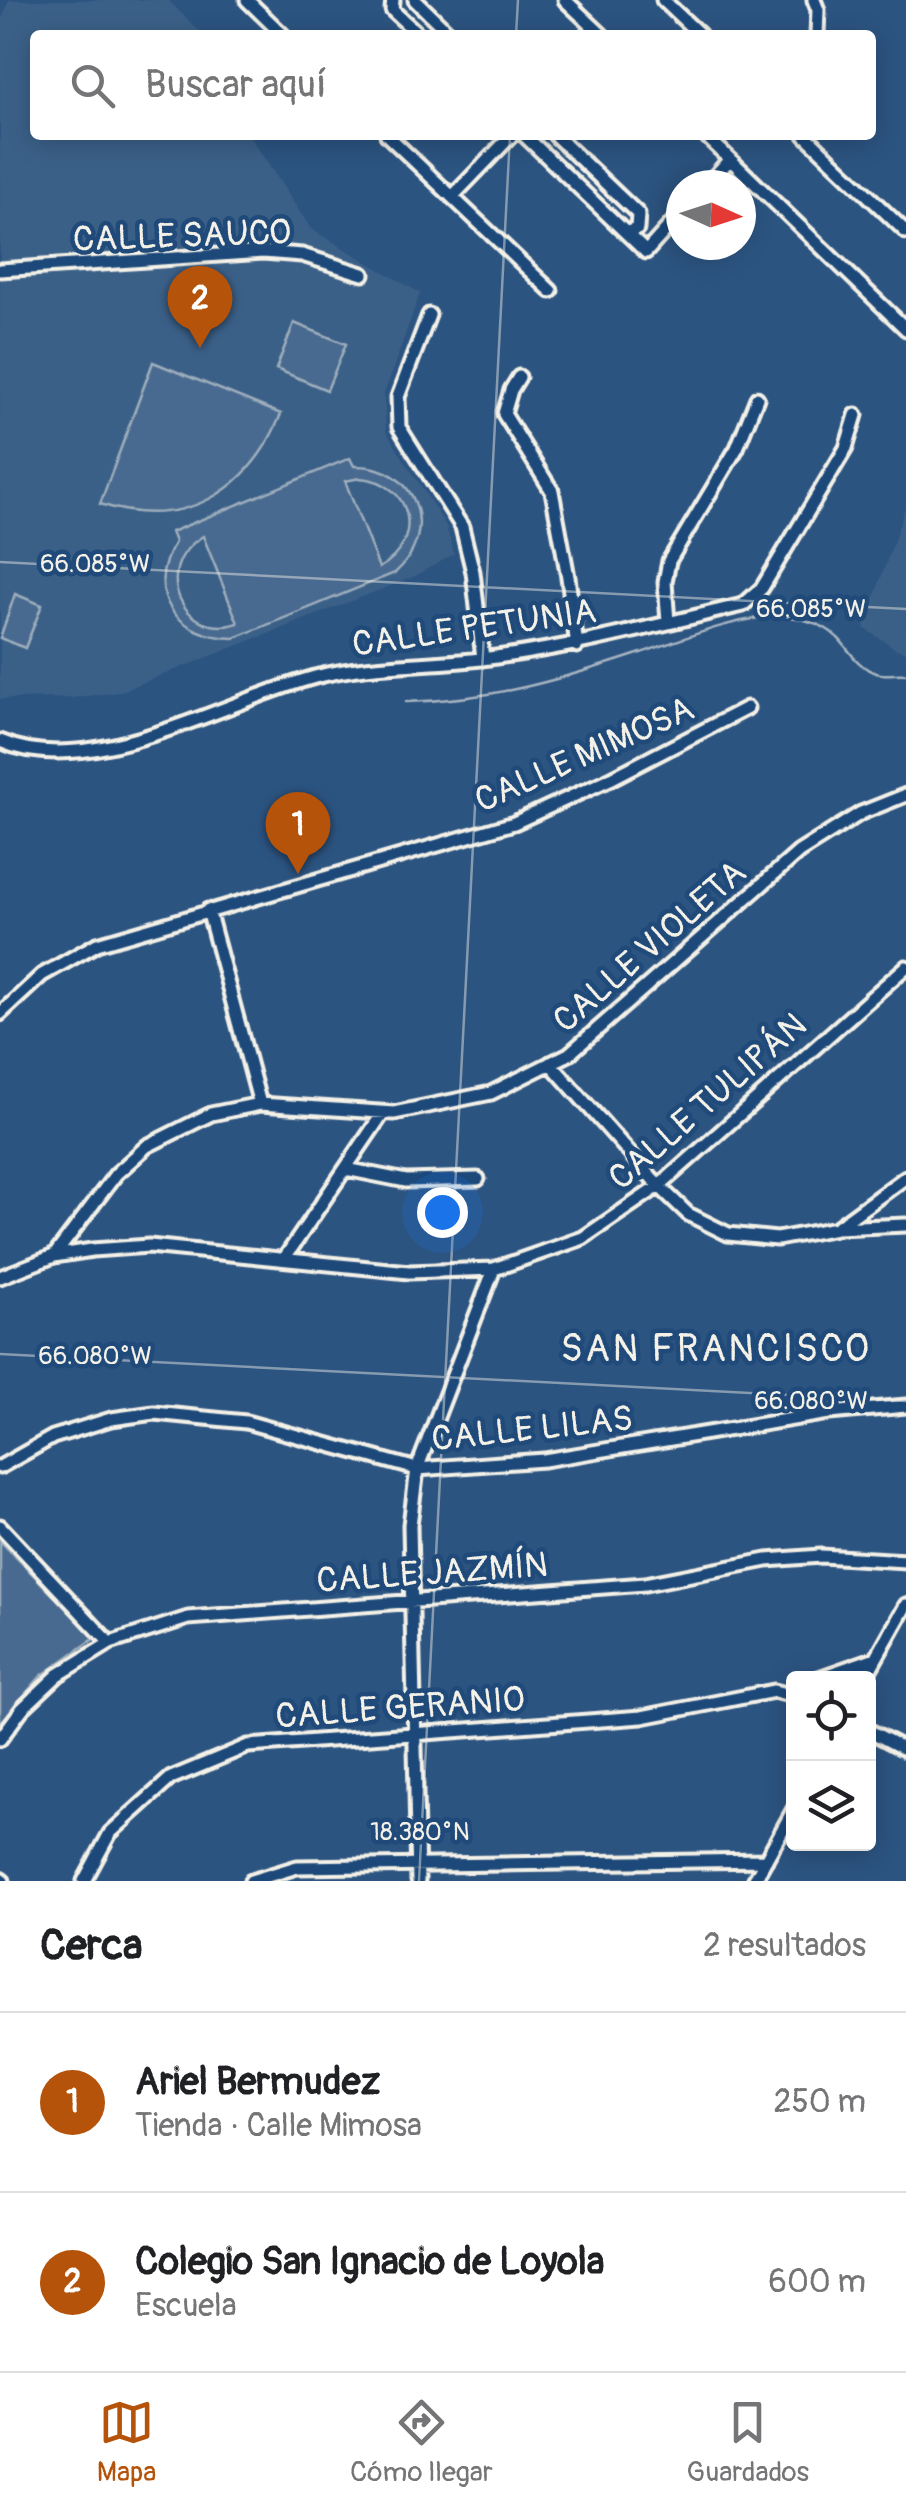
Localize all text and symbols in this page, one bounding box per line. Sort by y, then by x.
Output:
search box [30,30,876,140]
icon: search [65,58,120,113]
text: Buscar aquí [145,61,327,109]
north arrow [666,170,756,260]
street label: CALLE SAUCO [72,210,292,262]
pin: 2 [168,266,232,348]
text: 66.085°W [40,549,150,580]
street label: CALLE PETUNIA [349,589,599,667]
text: 66.085°W [756,594,866,625]
street label: CALLE MIMOSA [468,687,701,823]
pin: 1 [266,792,330,874]
street label: CALLE VIOLETA [544,851,755,1043]
street label: CALLE TULIPÁN [600,1004,816,1200]
your location [417,1187,468,1238]
district label: SAN FRANCISCO [561,1325,871,1373]
text: 66.080°W [38,1341,152,1372]
text: 66.080°W [754,1386,868,1417]
street label: CALLE LILAS [429,1397,635,1461]
street label: CALLE JAZMÍN [315,1543,549,1603]
map controls [786,1671,876,1851]
button: locate [786,1671,876,1761]
street label: CALLE GERANIO [274,1677,526,1739]
button: layers [786,1761,876,1851]
text: 18.380°N [370,1817,470,1848]
text: Cerca [40,1920,142,1972]
text: 2 resultados [703,1926,866,1966]
text: Ariel Bermudez [135,2058,380,2106]
text: 1 [66,2082,79,2122]
text: 250 m [774,2082,866,2122]
text: Tienda · Calle Mimosa [135,2106,422,2146]
text: Colegio San Ignacio de Loyola [135,2238,605,2286]
text: 2 [64,2262,81,2302]
text: 600 m [768,2262,866,2302]
text: Escuela [135,2286,237,2326]
tab: Mapa [97,2395,156,2490]
tab: Cómo llegar [350,2395,493,2490]
tab: Guardados [687,2395,809,2490]

